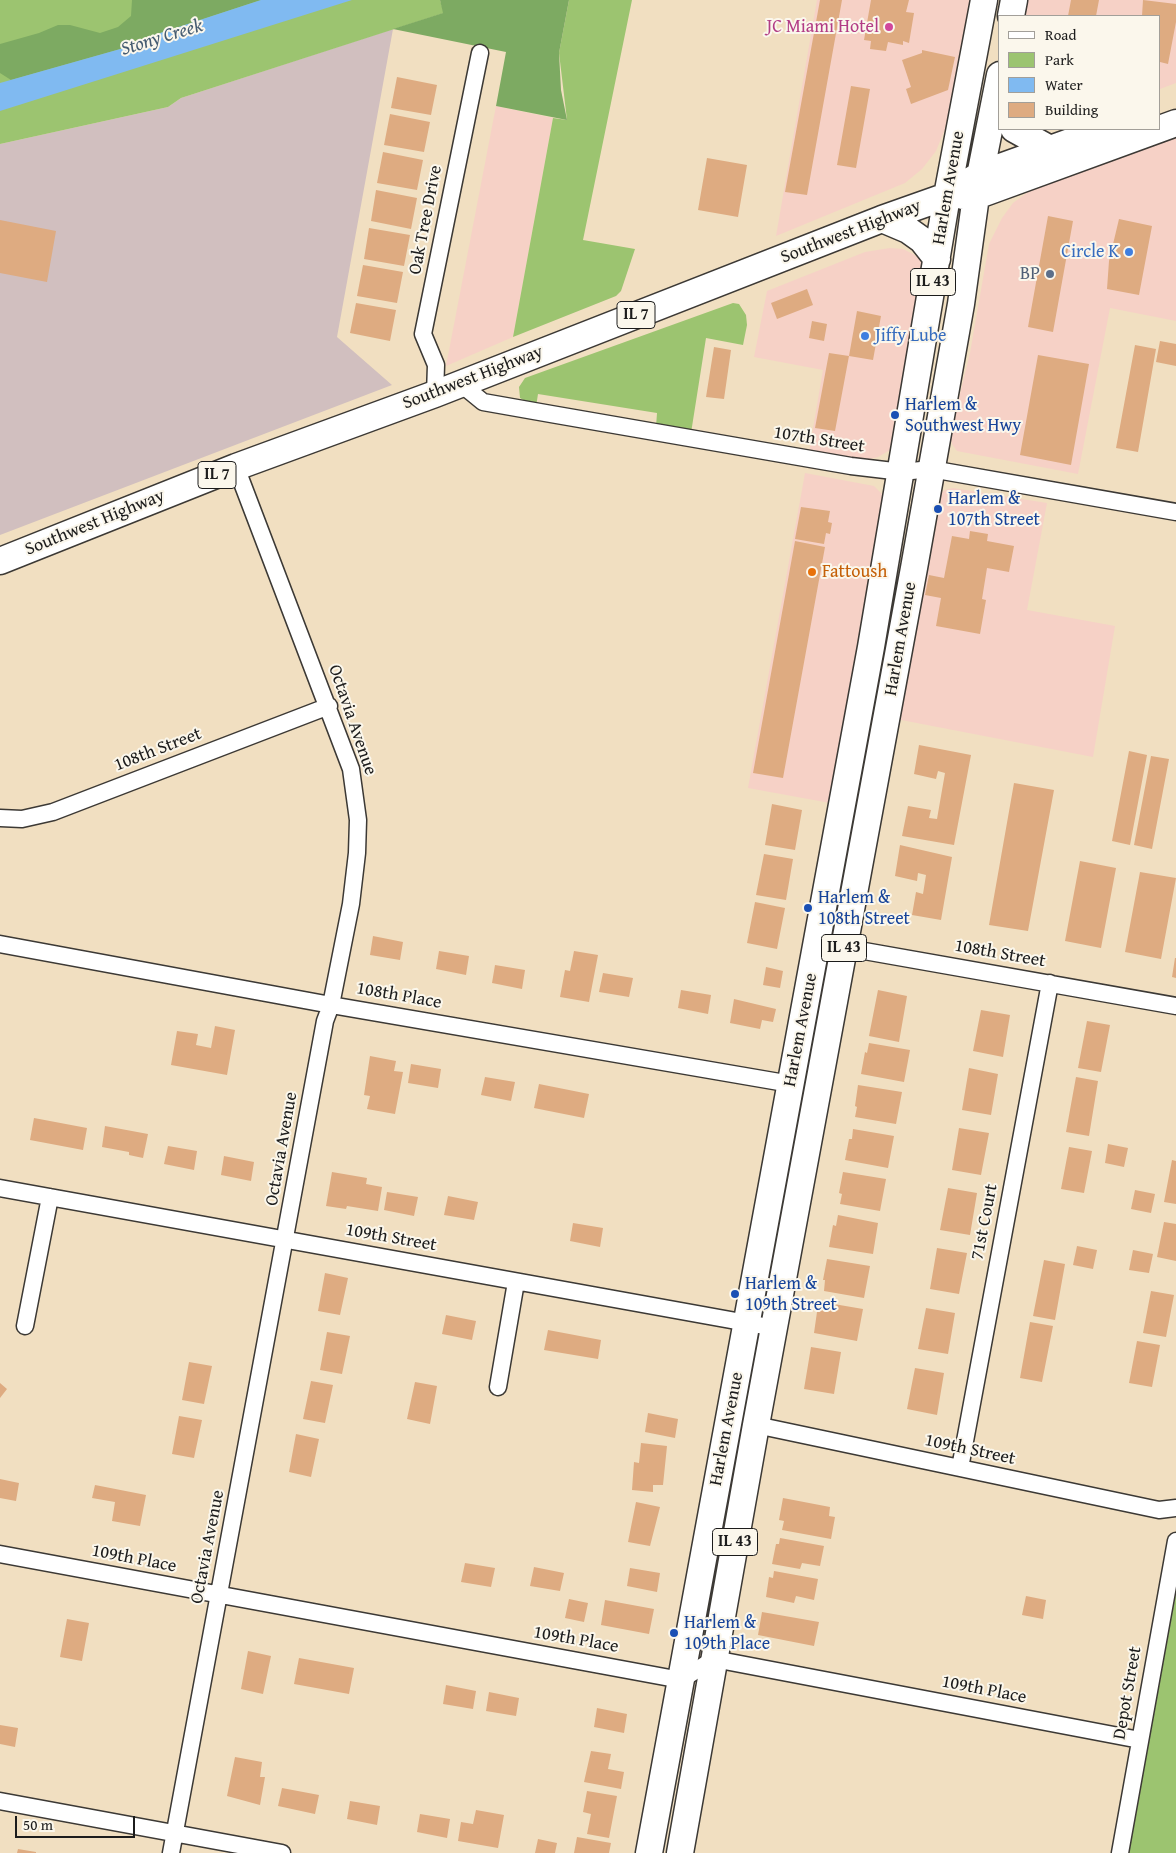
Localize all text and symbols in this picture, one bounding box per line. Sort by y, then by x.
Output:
water label: Stony Creek [118,15,206,61]
legend [998,15,1161,130]
place label: JC Miami Hotel [767,16,879,38]
marker: JC Miami Hotel [883,21,895,33]
text: Road [1045,24,1076,45]
text: Park [1045,49,1074,70]
text: Water [1045,74,1083,95]
text: Building [1045,99,1098,120]
street label: Harlem Avenue [928,129,970,247]
street label: Oak Tree Drive [405,163,447,277]
street label: Southwest Highway [778,195,924,269]
place label: Circle K [1061,241,1119,263]
marker: Circle K [1123,246,1135,258]
place label: BP [1020,263,1040,285]
road number: IL 43 [910,268,956,296]
marker: BP [1044,268,1056,280]
road number: IL 7 [617,302,655,328]
place label: Jiffy Lube [875,325,946,347]
marker: Jiffy Lube [859,330,871,342]
street label: Southwest Highway [400,341,546,415]
place label: Harlem & Southwest Hwy [905,394,1021,436]
marker: Harlem & Southwest Hwy [889,409,901,421]
street label: 107th Street [772,422,866,458]
road number: IL 7 [198,462,236,488]
street label: Southwest Highway [22,485,168,561]
place label: Harlem & 107th Street [948,488,1040,530]
marker: Harlem & 107th Street [932,503,944,515]
place label: Fattoush [822,561,887,583]
marker: Fattoush [806,566,818,578]
street label: Harlem Avenue [880,580,922,698]
street label: Octavia Avenue [323,662,381,778]
street label: 108th Street [111,723,205,777]
place label: Harlem & 108th Street [818,887,910,930]
marker: Harlem & 108th Street [802,902,814,914]
road number: IL 43 [822,934,866,961]
street label: 108th Street [953,935,1047,973]
street label: Harlem Avenue [779,971,823,1089]
street label: 108th Place [355,978,443,1014]
street label: Octavia Avenue [261,1090,303,1208]
street label: 71st Court [967,1182,1003,1262]
street label: 109th Street [344,1219,438,1257]
place label: Harlem & 109th Street [745,1273,837,1316]
marker: Harlem & 109th Street [729,1288,741,1300]
street label: Harlem Avenue [705,1370,749,1488]
street label: 109th Street [923,1430,1017,1470]
street label: Octavia Avenue [186,1488,230,1606]
road number: IL 43 [712,1528,758,1555]
street label: 109th Place [90,1540,178,1578]
place label: Harlem & 109th Place [684,1612,770,1655]
street label: 109th Place [532,1622,620,1658]
marker: Harlem & 109th Place [668,1627,680,1639]
street label: Depot Street [1109,1645,1147,1741]
street label: 109th Place [940,1671,1028,1709]
scale bar [18,1806,138,1838]
text: 50 m [23,1814,53,1835]

